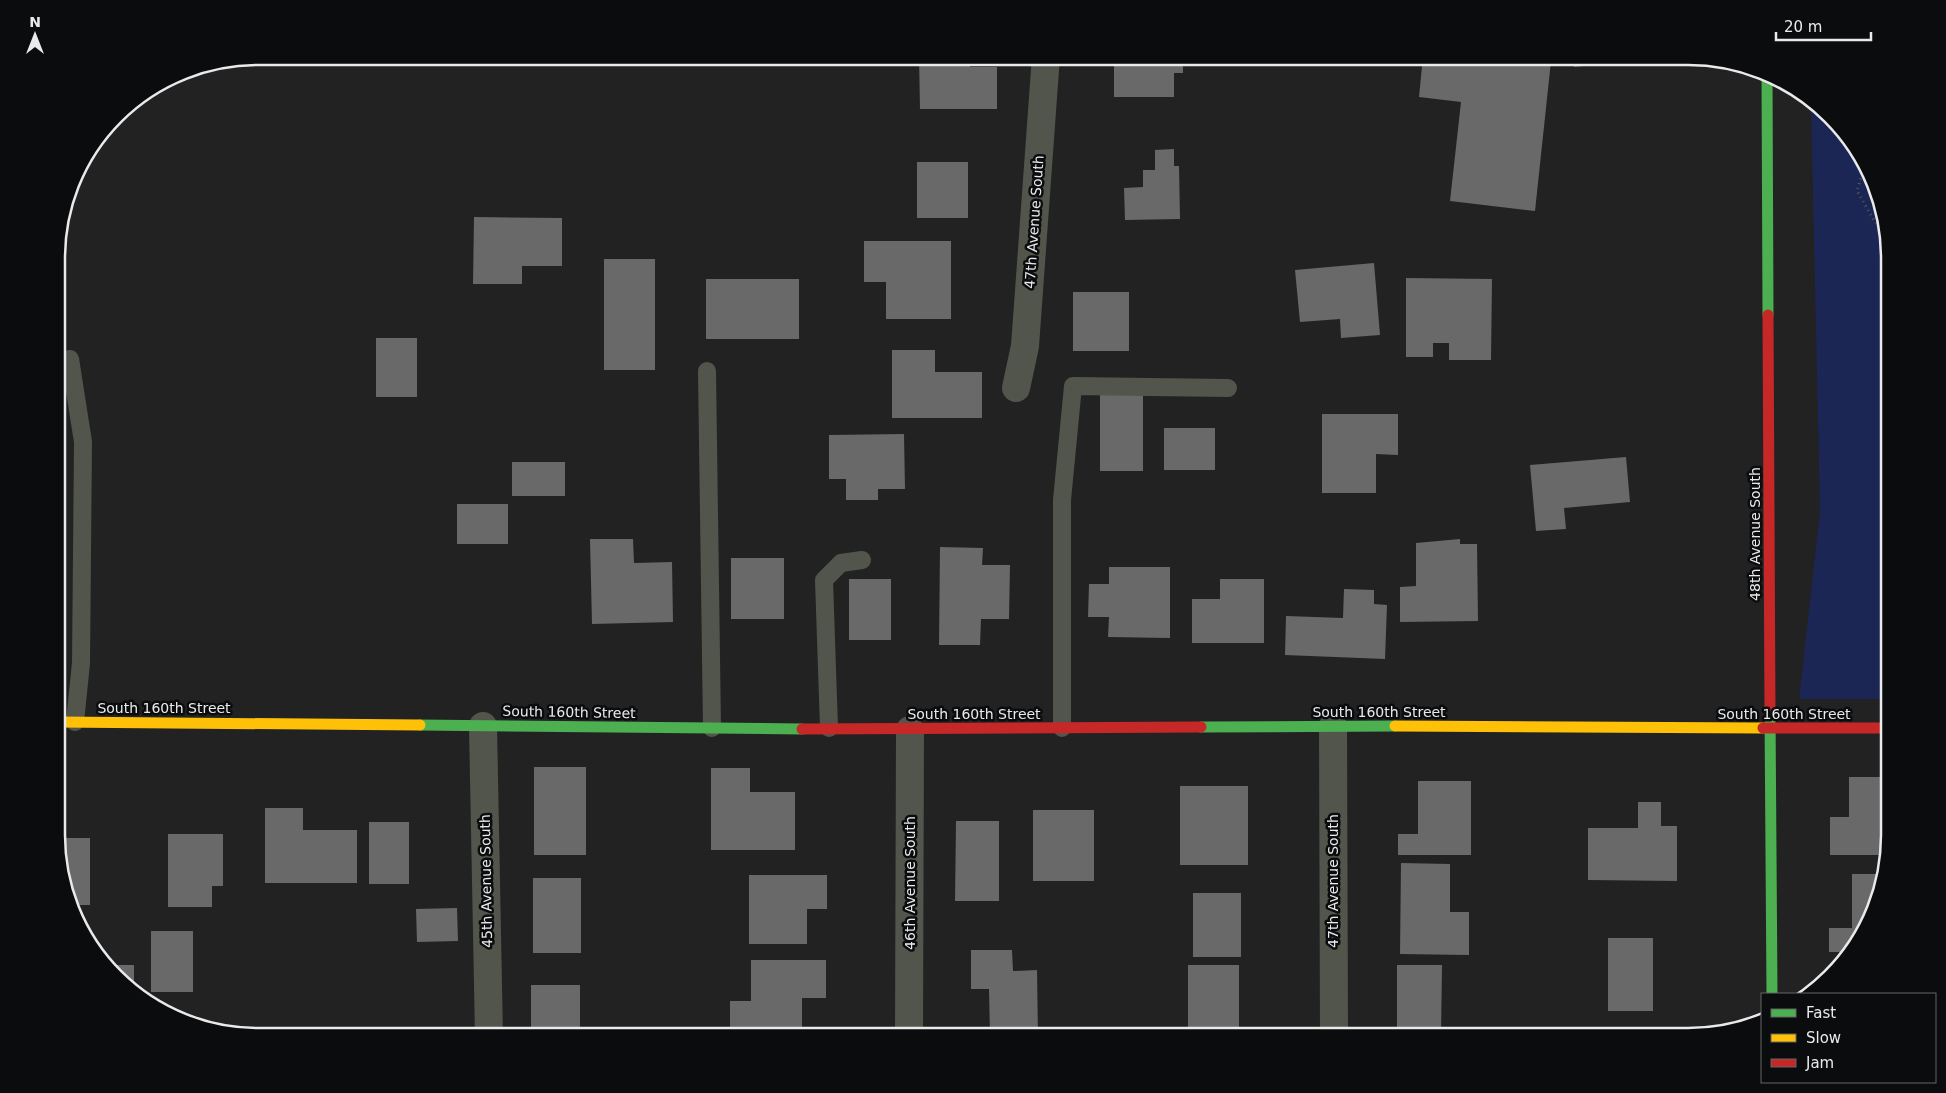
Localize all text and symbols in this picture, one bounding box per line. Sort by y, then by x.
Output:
north arrow [10,10,60,60]
scale bar [1776,10,1871,42]
text: N [29,14,41,30]
text: 20 m [1784,18,1822,36]
street label: 47th Avenue South [1021,155,1047,289]
street label: 48th Avenue South [1747,467,1763,601]
street label: South 160th Street [97,700,231,716]
street label: South 160th Street [502,703,636,721]
street label: South 160th Street [1312,704,1446,720]
street label: South 160th Street [907,706,1041,722]
street label: South 160th Street [1717,706,1851,722]
street label: 45th Avenue South [477,814,495,948]
street label: 47th Avenue South [1325,814,1341,948]
street label: 46th Avenue South [902,816,918,950]
legend [1761,993,1936,1083]
text: Fast [1806,1004,1836,1022]
text: Slow [1806,1029,1841,1047]
text: Jam [1805,1054,1834,1072]

